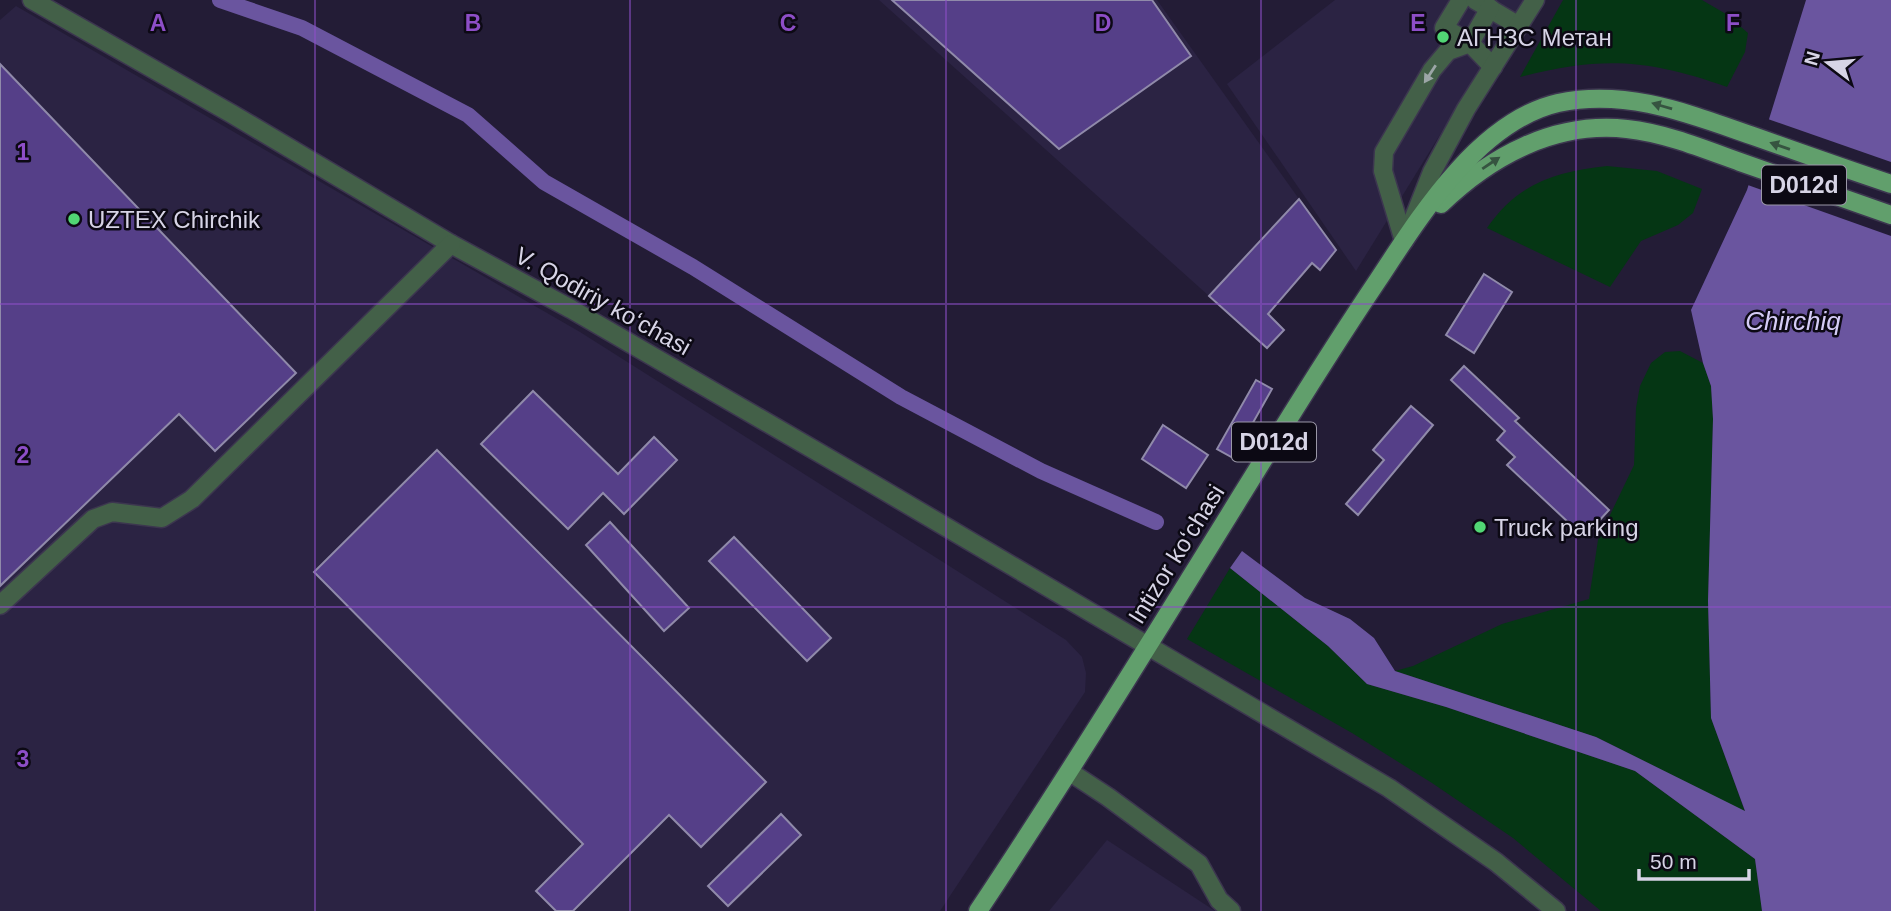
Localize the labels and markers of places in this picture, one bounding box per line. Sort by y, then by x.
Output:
place label: АГНЗС Метан [1457,24,1612,51]
marker: АГНЗС Метан [1435,29,1451,45]
place label: UZTEX Chirchik [88,206,261,233]
marker: UZTEX Chirchik [66,211,82,227]
place label: Truck parking [1494,514,1639,541]
marker: Truck parking [1472,519,1488,535]

